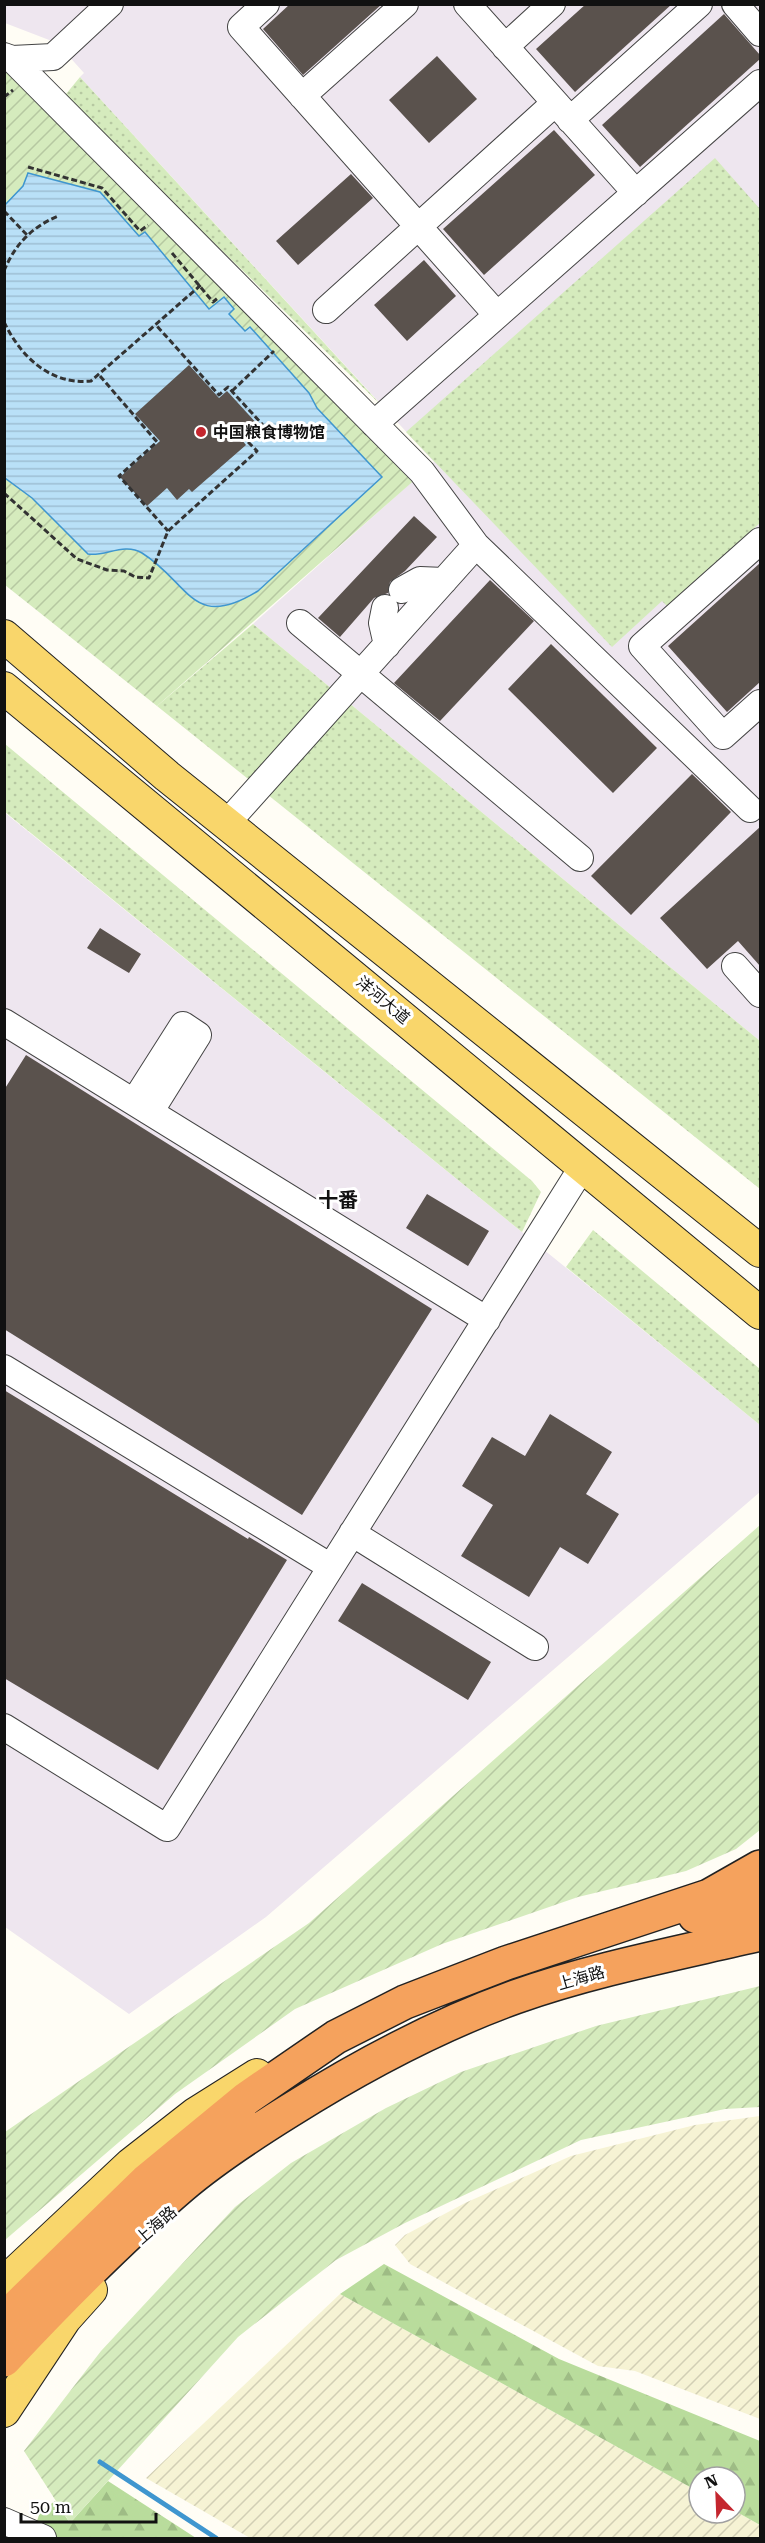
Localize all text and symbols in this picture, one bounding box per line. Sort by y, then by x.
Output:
place label: 中国粮食博物馆 [213,423,325,442]
marker: 中国粮食博物馆 [194,425,208,439]
street label: 洋河大道 [352,972,414,1028]
district label: 十番 [318,1188,358,1212]
street label: 上海路 [555,1962,607,1994]
street label: 上海路 [132,2202,180,2248]
north arrow [687,2465,747,2525]
text: N [702,2470,721,2493]
scale bar [21,2486,156,2524]
text: 50 m [30,2496,71,2517]

